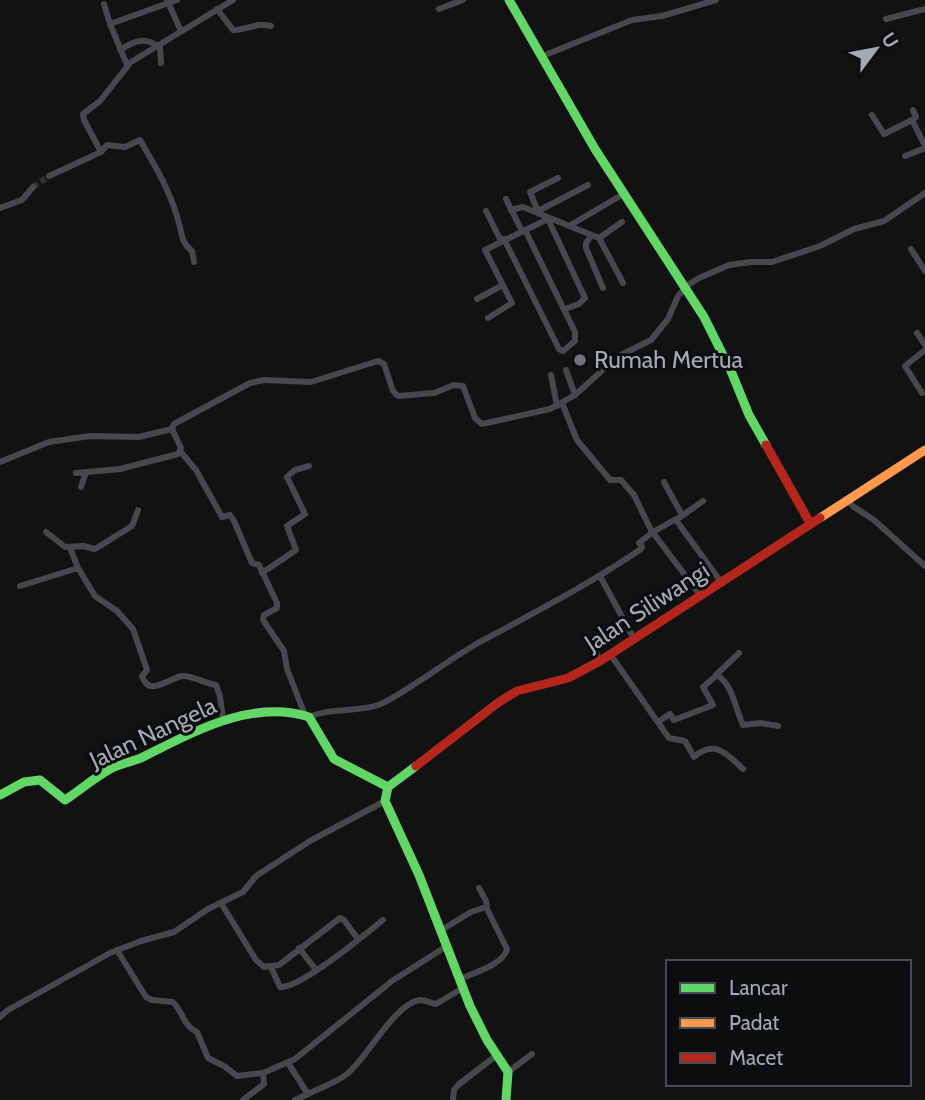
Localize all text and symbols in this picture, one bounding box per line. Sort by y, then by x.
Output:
north arrow [841,14,911,84]
text: U [877,28,903,52]
place label: Rumah Mertua [594,345,743,374]
marker: Rumah Mertua [572,352,588,368]
street label: Jalan Siliwangi [578,556,715,658]
street label: Jalan Nangela [84,690,221,775]
legend [666,960,911,1086]
text: Lancar [729,975,788,1000]
text: Padat [729,1010,779,1035]
text: Macet [729,1045,783,1070]

